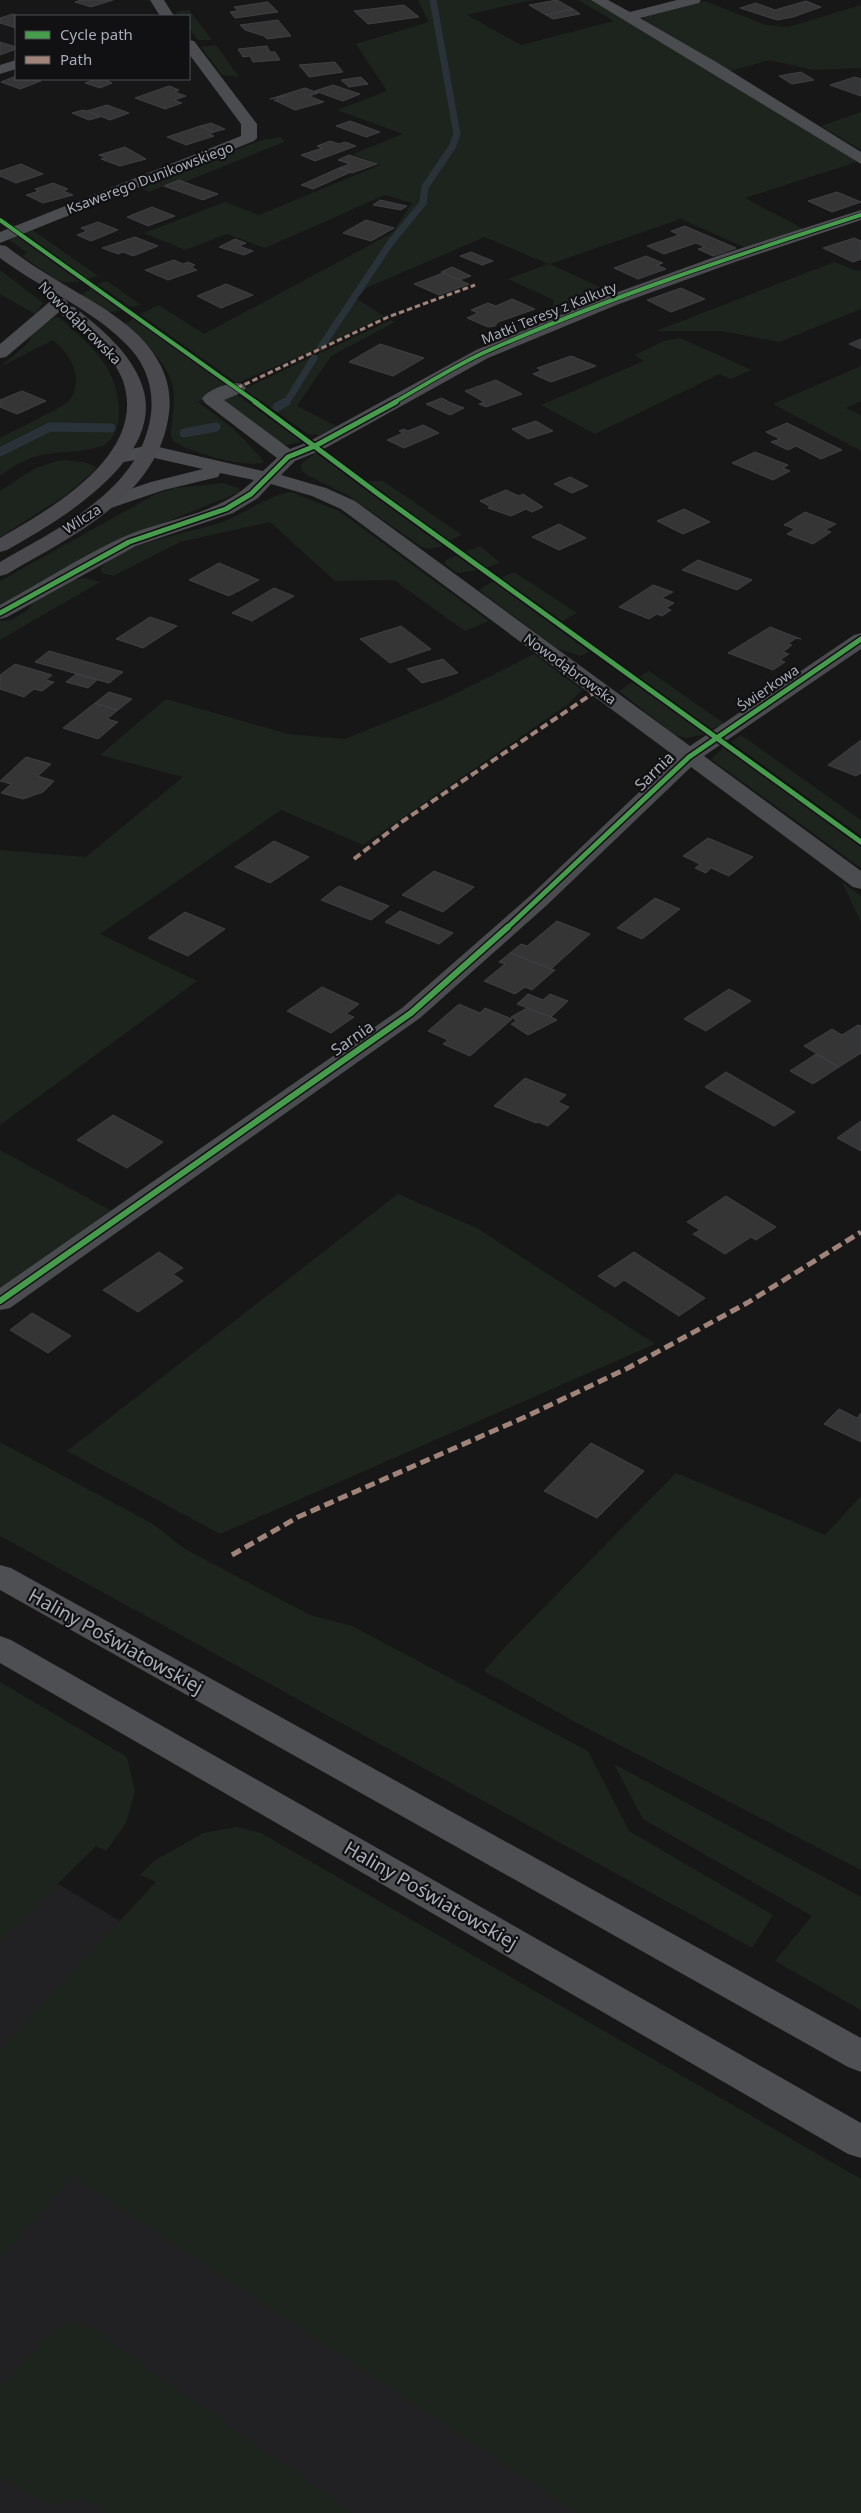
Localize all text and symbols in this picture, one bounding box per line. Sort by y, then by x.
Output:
legend [15,15,190,80]
text: Cycle path [60,24,133,44]
text: Path [60,49,92,69]
street label: Ksawerego Dunikowskiego [64,137,236,218]
street label: Matki Teresy z Kalkuty [478,276,620,348]
street label: Nowodąbrowska [35,277,126,368]
street label: Wilcza [59,499,104,538]
street label: Nowodąbrowska [520,629,620,709]
street label: Świerkowa [733,660,802,715]
street label: Sarnia [629,747,679,795]
street label: Sarnia [326,1015,378,1061]
street label: Haliny Poświatowskiej [24,1582,208,1700]
street label: Haliny Poświatowskiej [340,1835,522,1955]

